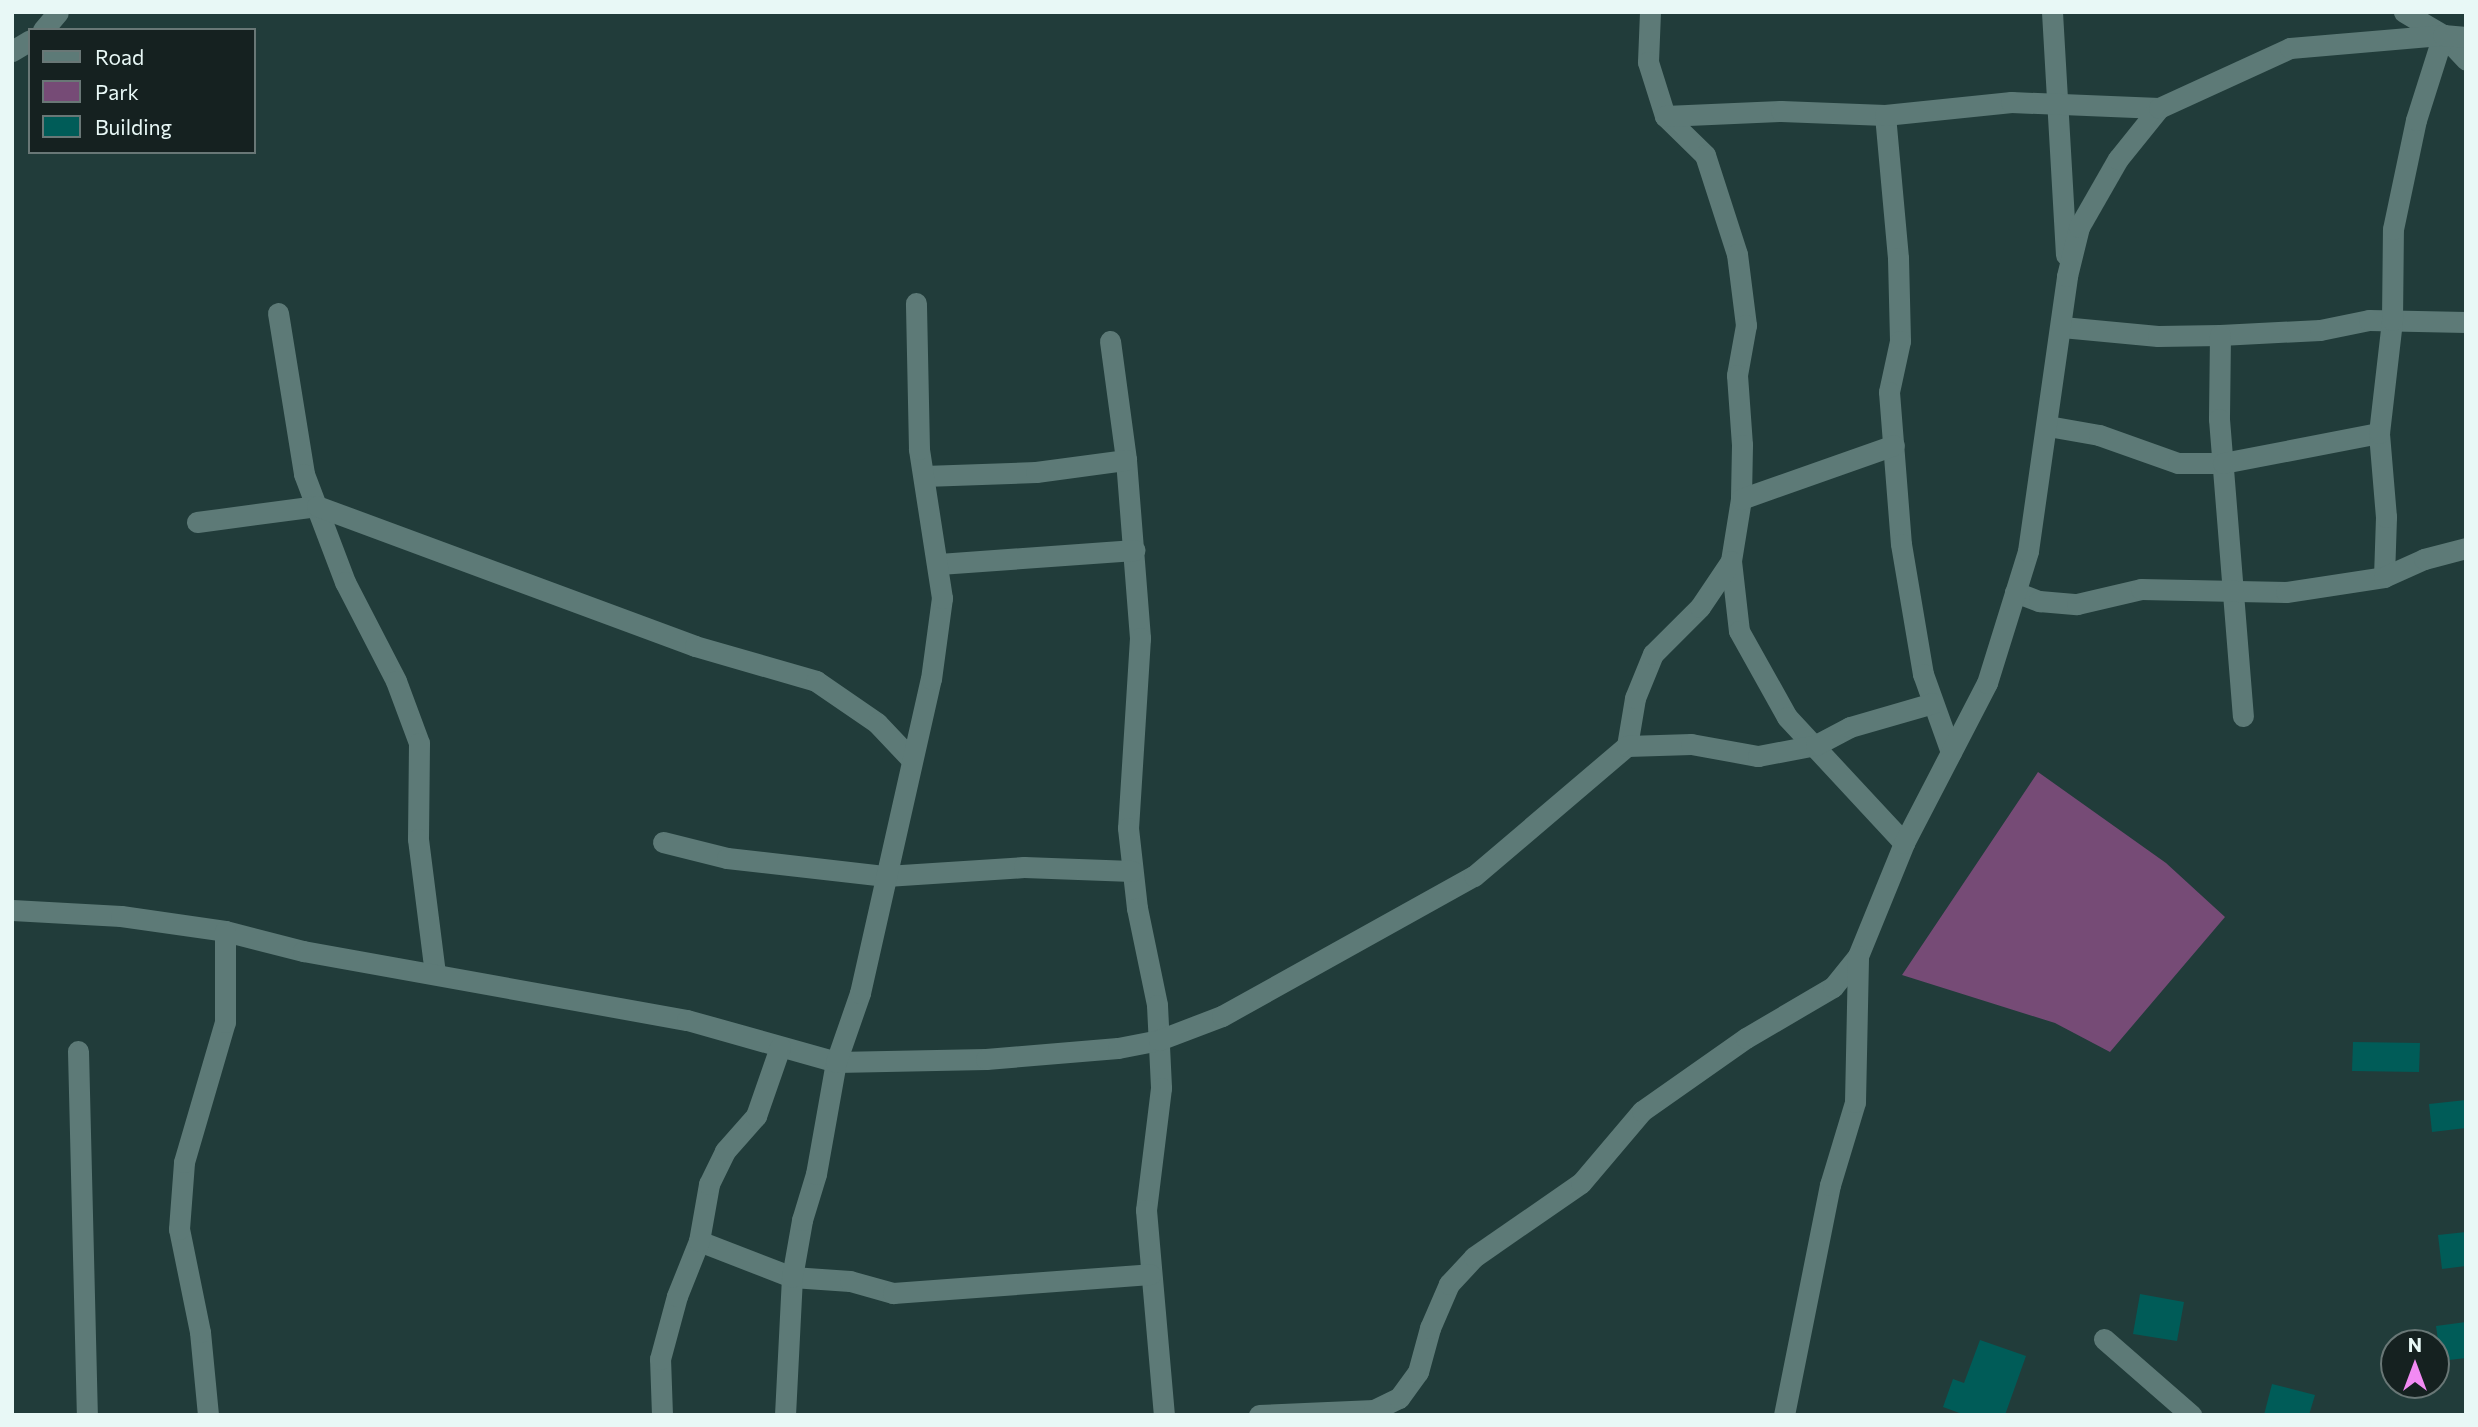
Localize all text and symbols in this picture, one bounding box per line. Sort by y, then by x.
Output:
legend [28,28,256,154]
text: Road [95,44,144,69]
text: Park [95,79,139,104]
text: Building [95,114,172,139]
north arrow [2380,1329,2450,1399]
text: N [2408,1333,2422,1356]

